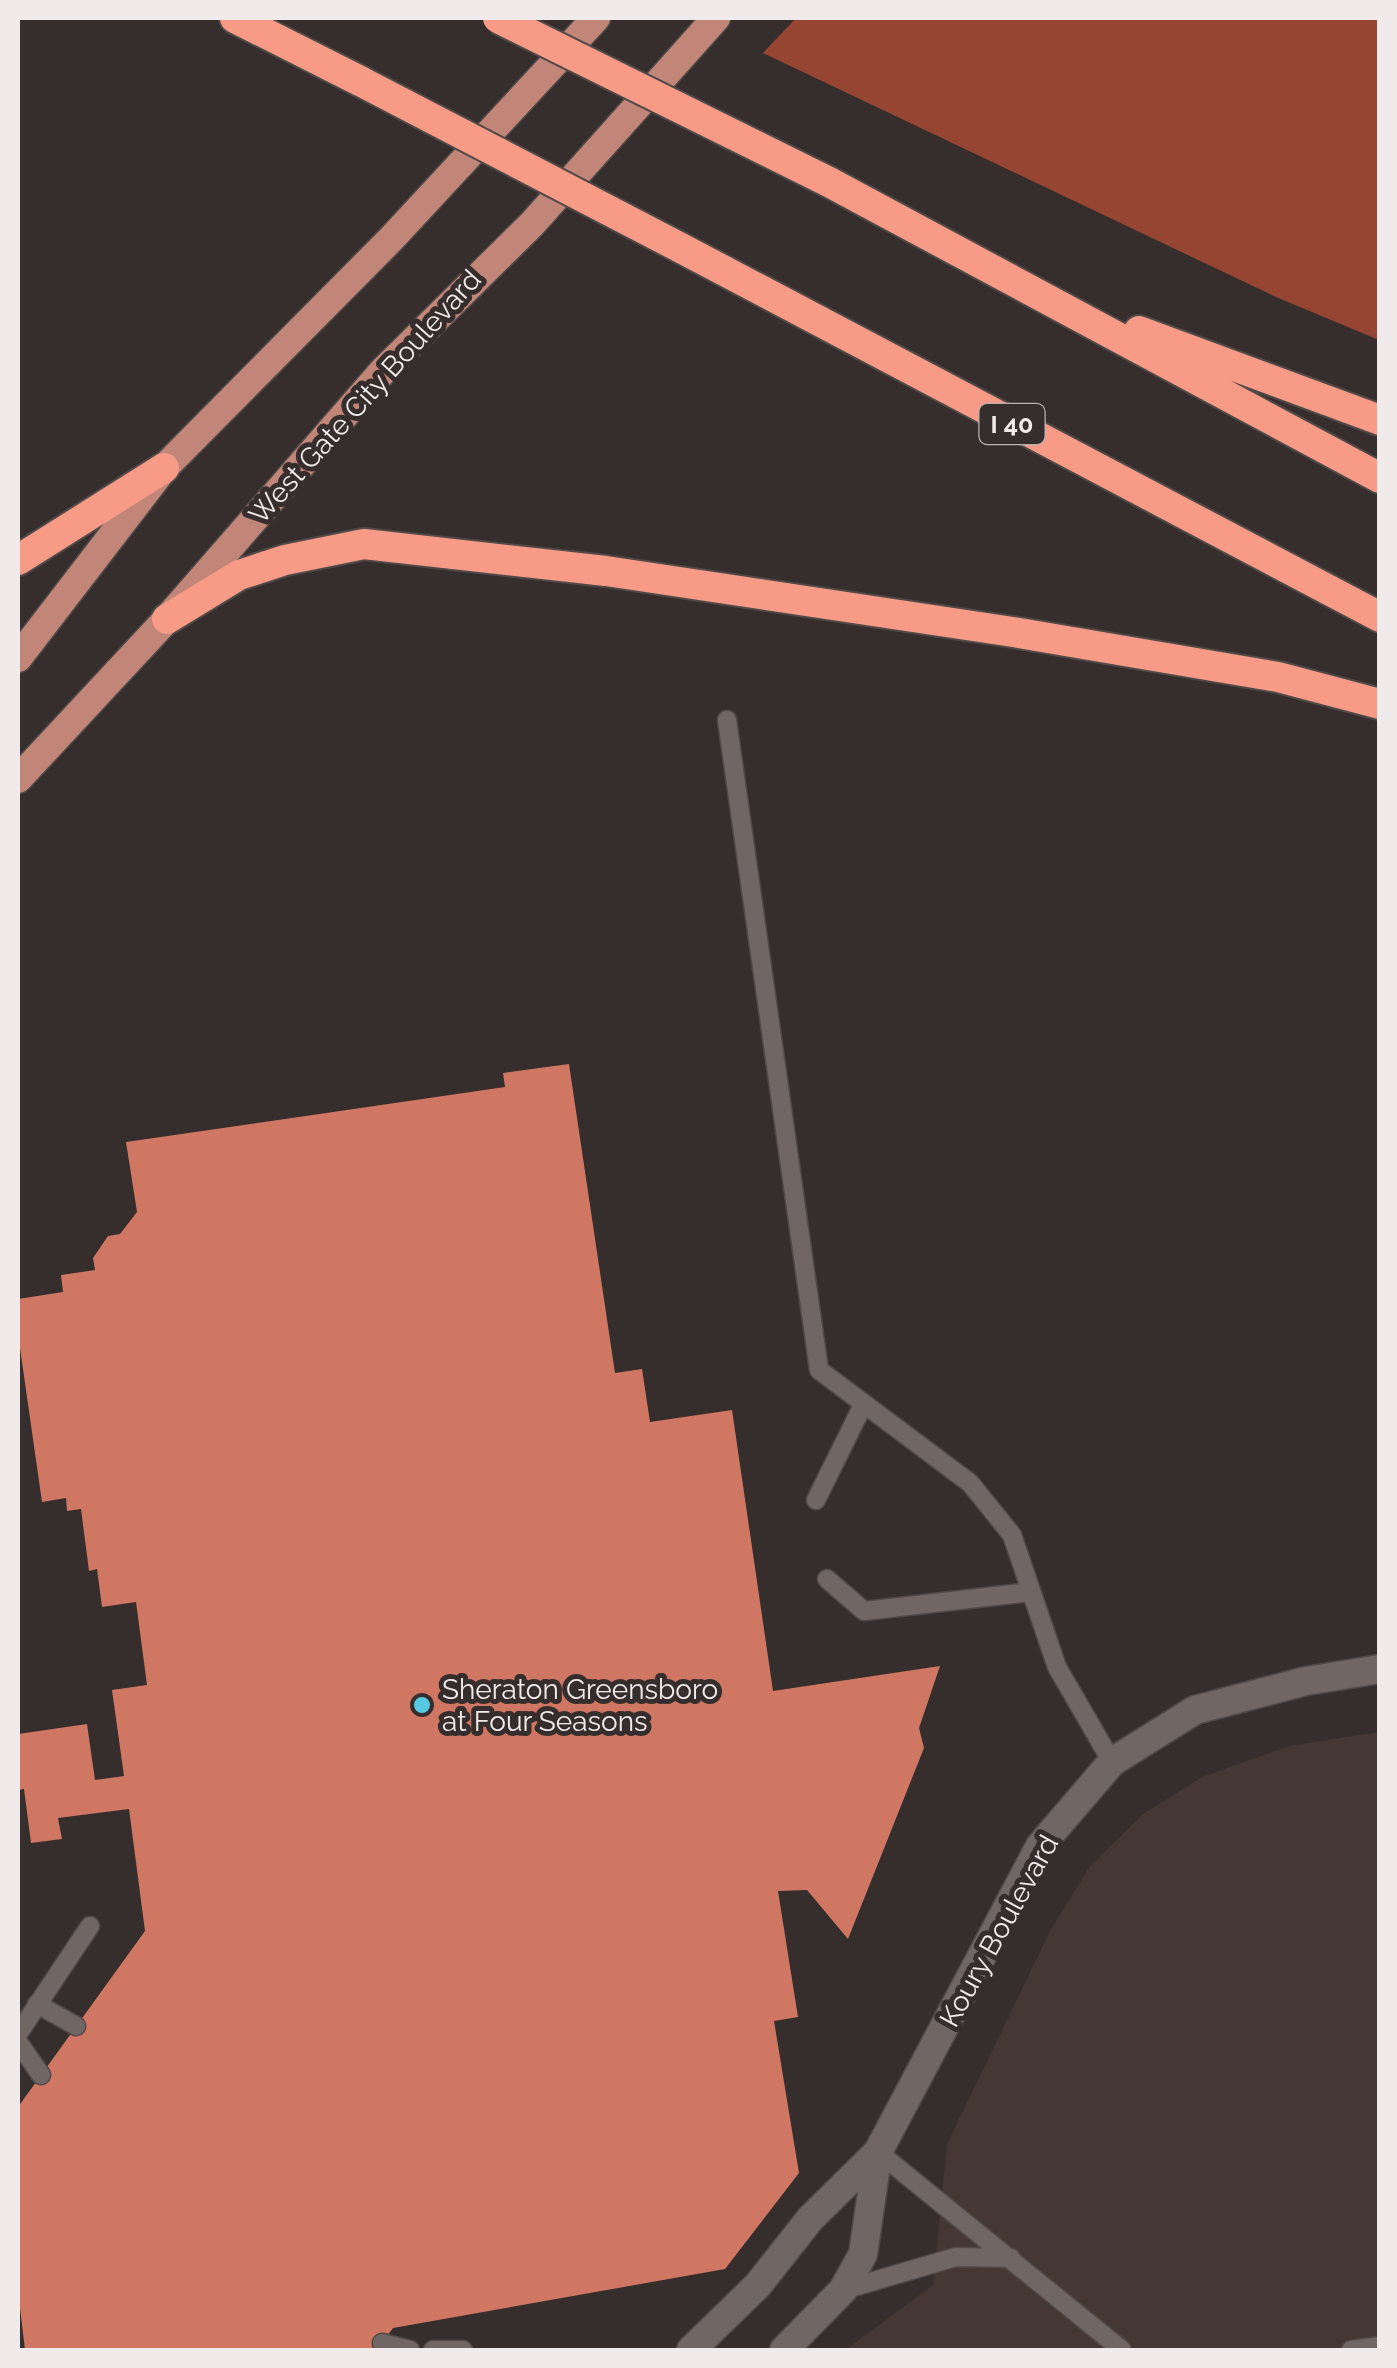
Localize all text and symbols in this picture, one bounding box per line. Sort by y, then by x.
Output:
street label: West Gate City Boulevard [242,263,488,531]
road number: I 40 [980,404,1044,444]
place label: Sheraton Greensboro at Four Seasons [442,1673,718,1738]
marker: Sheraton Greensboro at Four Seasons [411,1694,433,1716]
street label: Koury Boulevard [933,1829,1065,2033]

